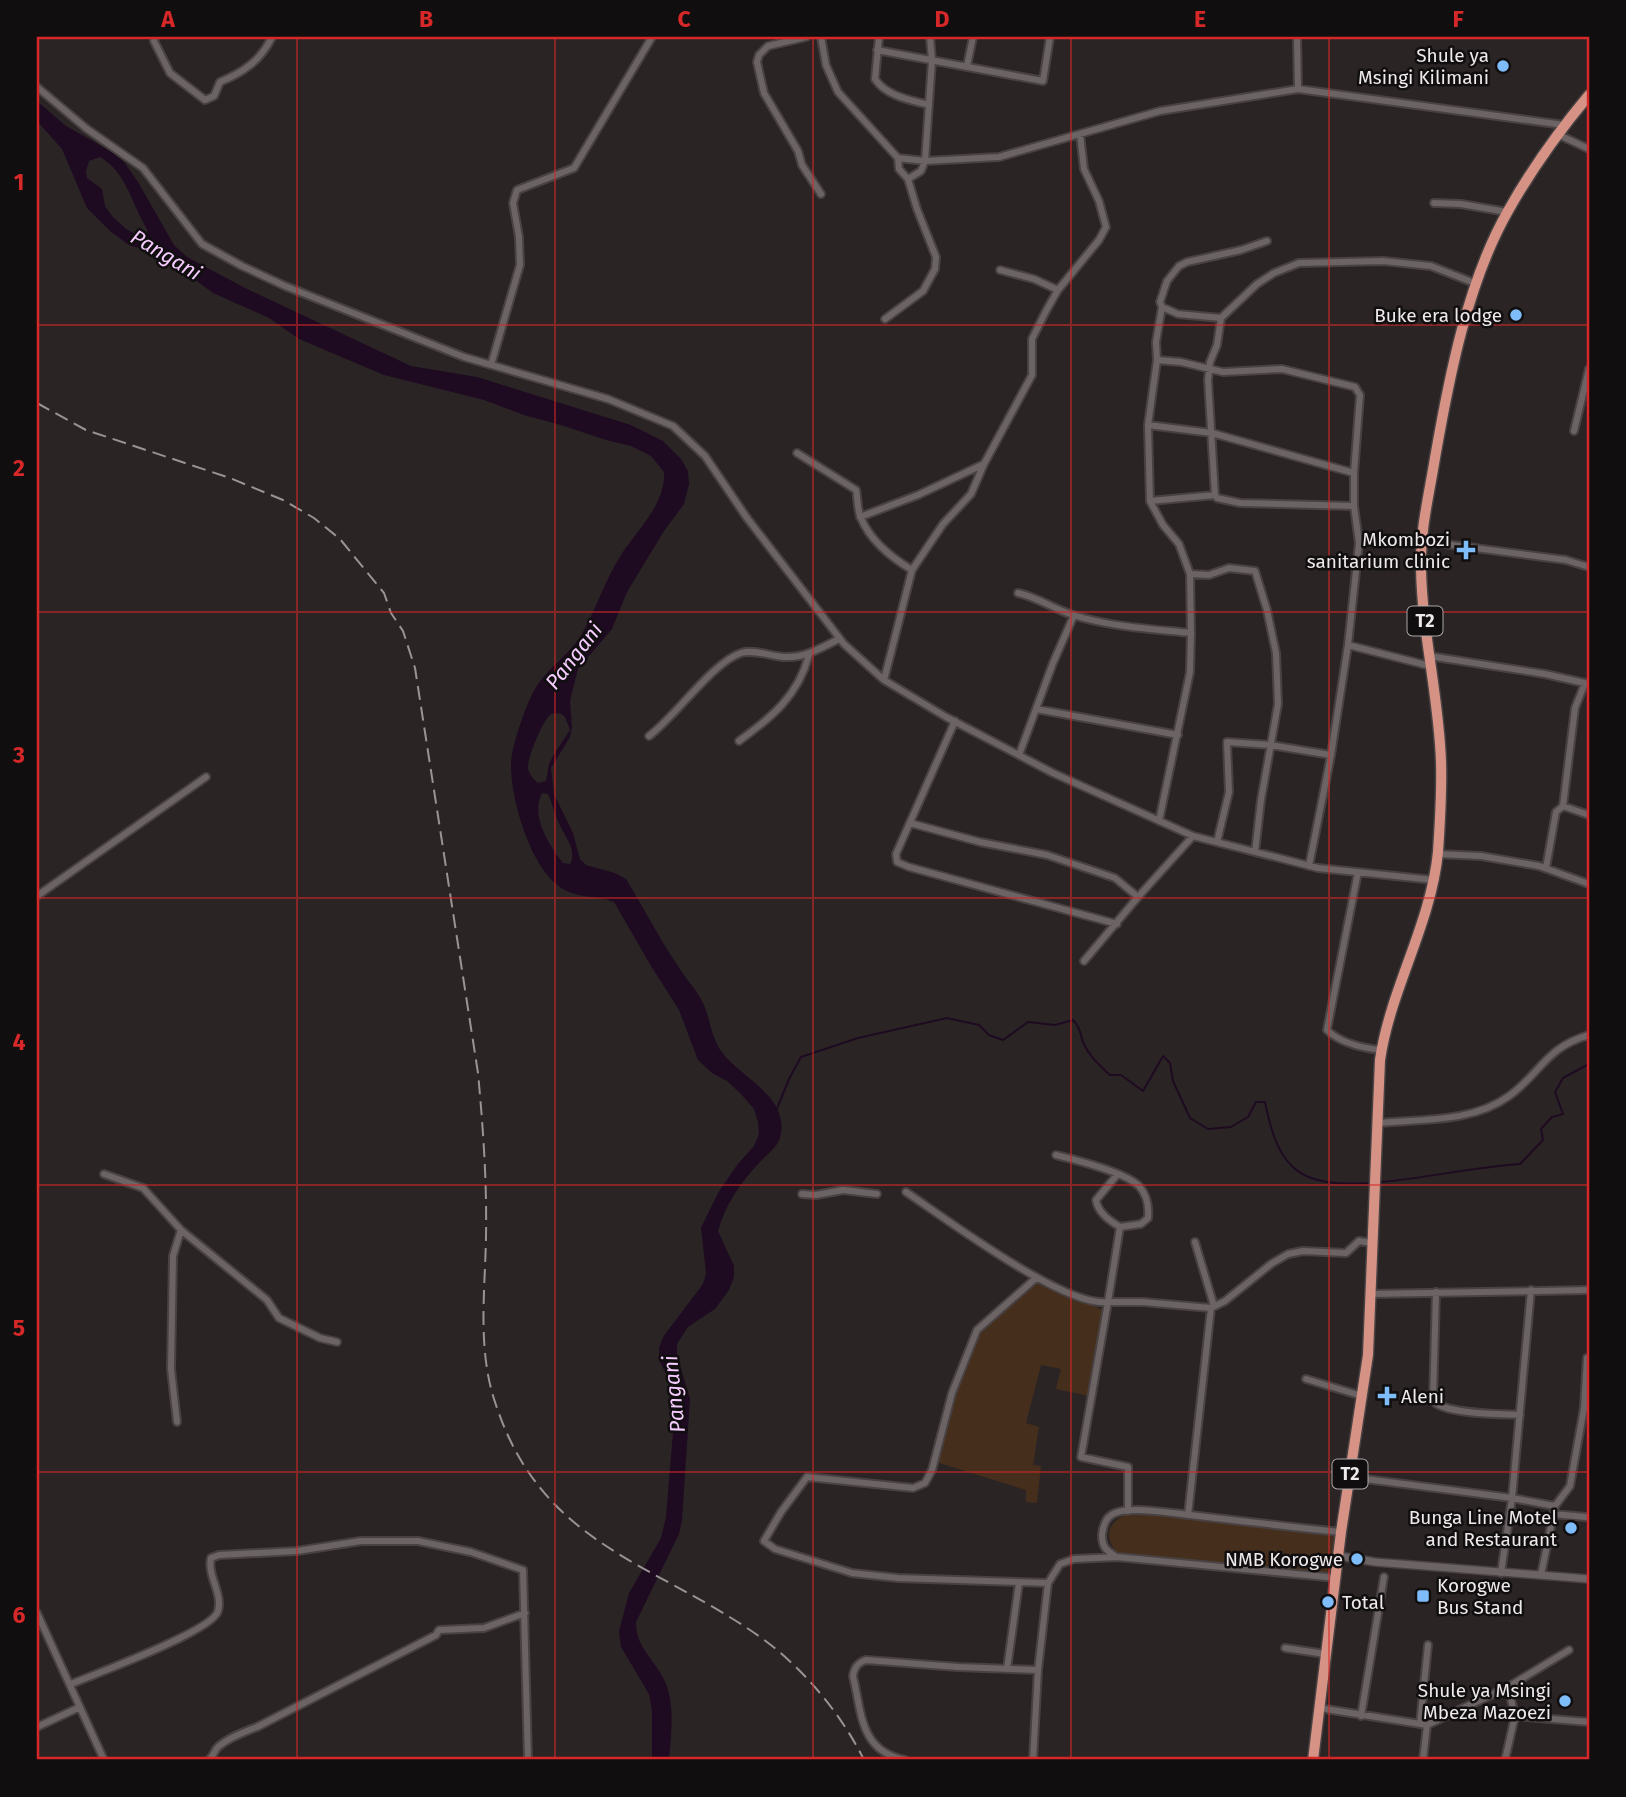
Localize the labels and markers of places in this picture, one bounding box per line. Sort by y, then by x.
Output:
place label: Shule ya Msingi Kilimani [1358,44,1489,89]
marker: Shule ya Msingi Kilimani [1495,58,1511,74]
place label: Buke era lodge [1374,304,1502,327]
marker: Buke era lodge [1508,307,1524,323]
place label: Mkombozi sanitarium clinic [1307,528,1450,573]
marker: Mkombozi sanitarium clinic [1456,540,1476,560]
place label: Aleni [1401,1385,1444,1408]
marker: Aleni [1379,1388,1395,1404]
place label: Bunga Line Motel and Restaurant [1409,1506,1557,1551]
marker: Bunga Line Motel and Restaurant [1563,1520,1579,1536]
place label: NMB Korogwe [1225,1548,1343,1571]
marker: NMB Korogwe [1349,1551,1365,1567]
place label: Korogwe Bus Stand [1437,1574,1523,1619]
marker: Korogwe Bus Stand [1415,1588,1431,1604]
place label: Total [1342,1591,1385,1614]
marker: Total [1320,1594,1336,1610]
place label: Shule ya Msingi Mbeza Mazoezi [1418,1679,1551,1724]
marker: Shule ya Msingi Mbeza Mazoezi [1557,1693,1573,1709]

